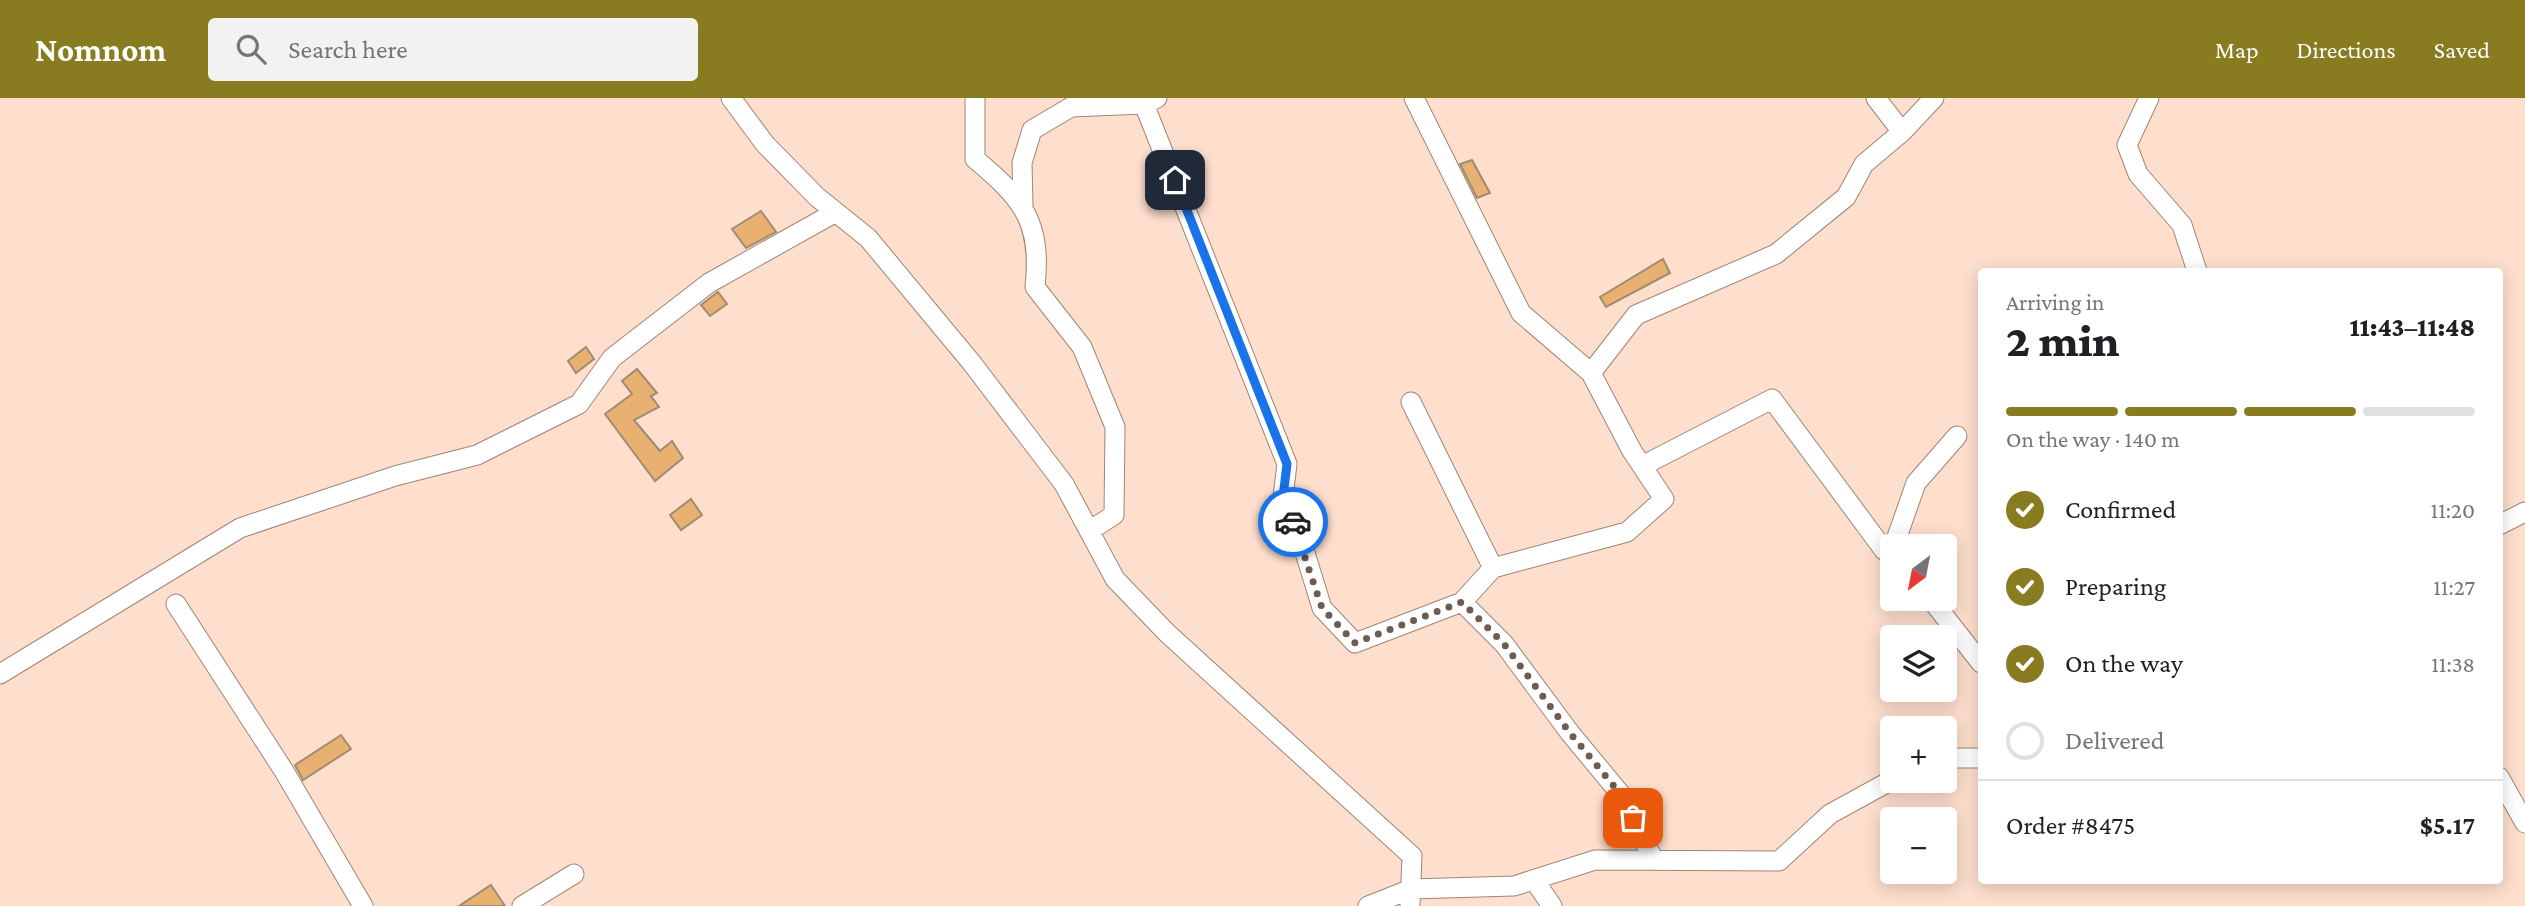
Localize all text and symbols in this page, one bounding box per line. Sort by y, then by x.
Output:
search box [208,18,698,81]
icon: search [232,30,270,68]
text: Nomnom [35,31,166,68]
text: Search here [288,35,408,64]
text: Map [2215,36,2259,63]
text: Directions [2297,36,2396,63]
text: Saved [2434,36,2490,63]
pin [1145,150,1205,210]
icon: home [1156,161,1194,199]
text: Arriving in [2006,289,2104,315]
text: 11:43–11:48 [2349,313,2475,342]
text: 2 min [2006,315,2120,366]
text: On the way · 140 m [2006,426,2180,452]
courier [1258,487,1328,557]
icon: check [2006,491,2044,529]
text: Confirmed [2065,495,2176,524]
text: 11:20 [2431,497,2475,523]
icon: car [1274,503,1312,541]
north arrow [1880,534,1956,611]
map controls [1880,534,1957,884]
icon: check [2006,568,2044,606]
text: Preparing [2065,572,2166,601]
text: 11:27 [2433,574,2475,600]
button: layers [1880,625,1957,702]
icon: check [2006,645,2044,683]
text: On the way [2065,649,2183,678]
text: 11:38 [2431,651,2475,677]
button: + [1880,716,1957,793]
text: Delivered [2065,726,2164,755]
pin [1603,788,1663,848]
icon: bag [1614,799,1652,837]
button: − [1880,807,1957,884]
text: Order #8475 [2006,811,2135,840]
text: $5.17 [2420,811,2475,840]

